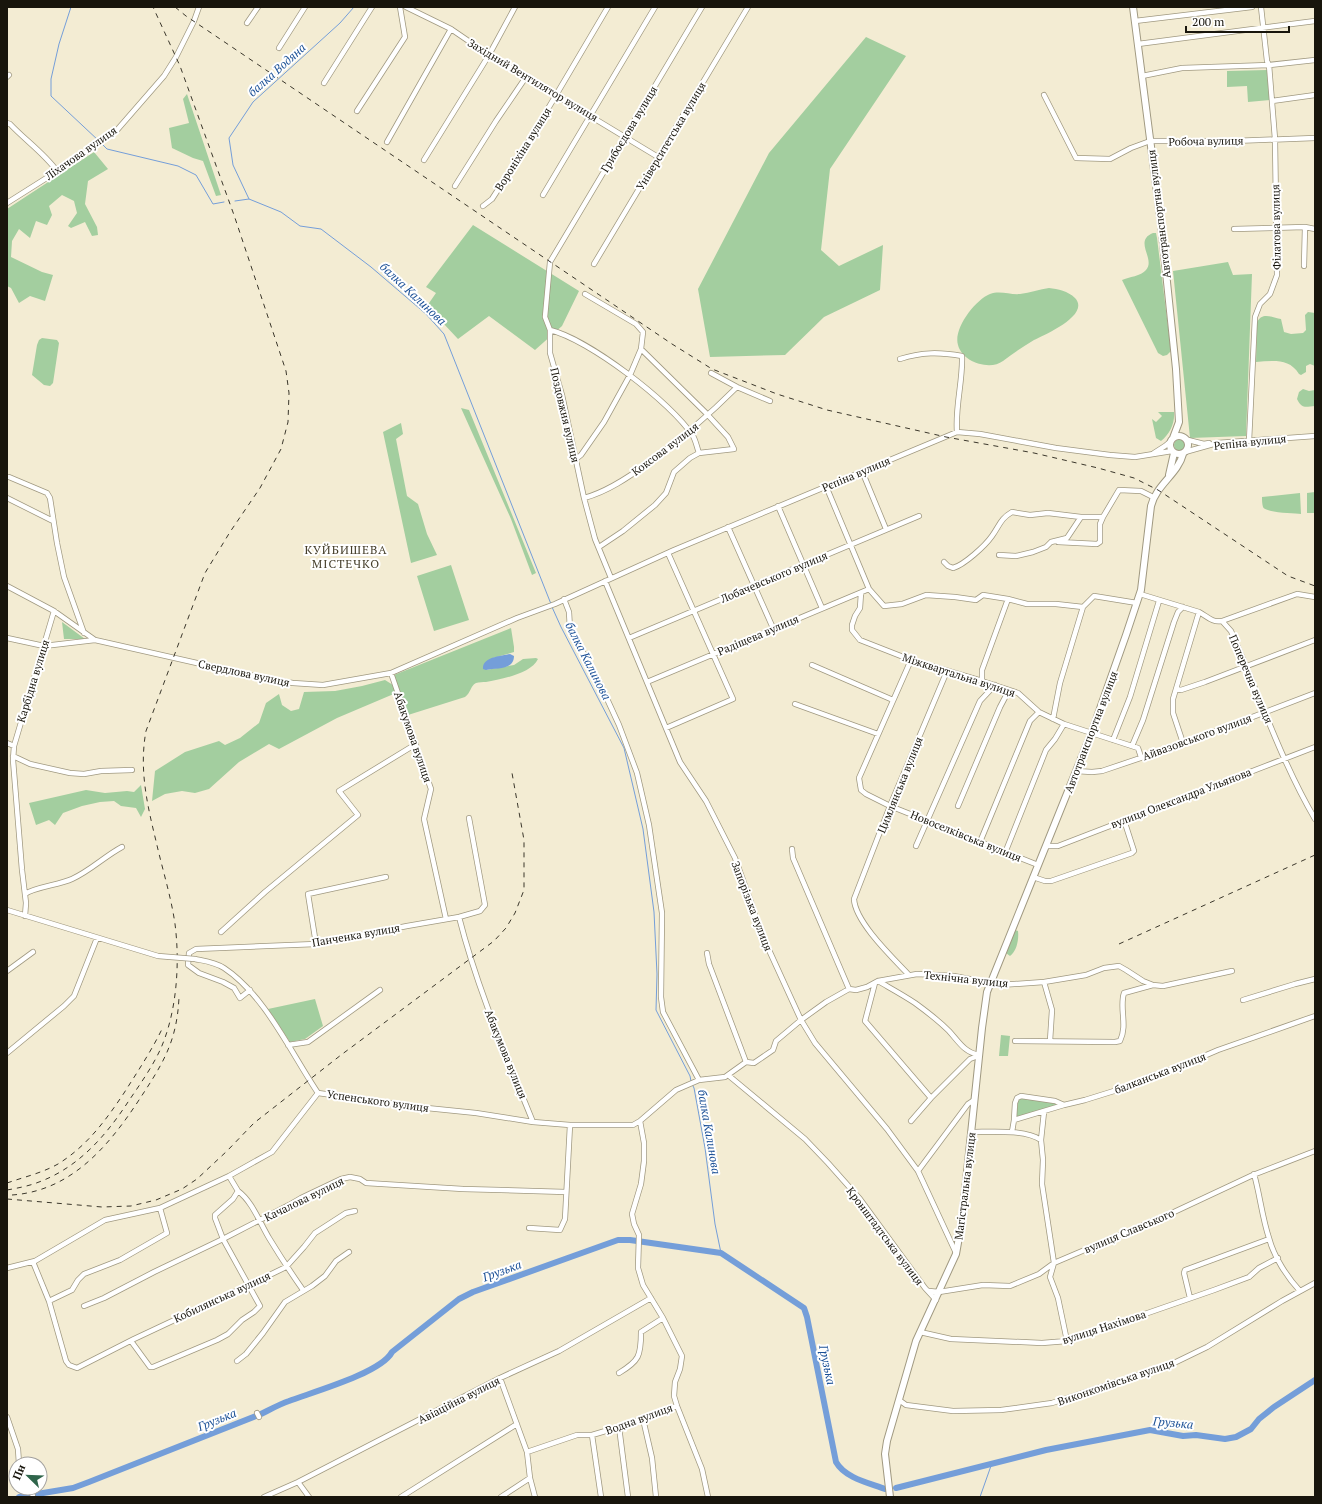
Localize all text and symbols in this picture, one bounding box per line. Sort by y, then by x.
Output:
scale bar [1186,8,1289,34]
text: 200 m [1192,14,1225,29]
street label: Західний Вентилятор вулиця [465,35,601,125]
water label: балка Водяна [245,40,309,99]
street label: Університетська вулиця [633,79,709,193]
street label: Грибоєдова вулиця [598,83,660,175]
street label: Вороніхіна вулиця [492,105,554,193]
street label: Ліхачова вулиця [42,123,120,184]
street label: Робоча вулиця [1168,133,1244,149]
street label: Автотранспортна вулиця [1144,149,1174,279]
street label: Філатова вулиця [1268,184,1284,270]
water label: балка Калинова [377,259,450,328]
street label: Поздовжня вулиця [547,366,583,464]
street label: Коксова вулиця [629,419,701,479]
street label: Рєпіна вулиця [1213,431,1287,453]
street label: Рєпіна вулиця [820,453,892,495]
district label: КУЙБИШЕВА МІСТЕЧКО [304,542,388,571]
street label: Лобачевського вулиця [718,548,830,606]
street label: Радіщева вулиця [715,612,801,658]
water label: балка Калинова [562,619,615,702]
street label: Поперечна вулиця [1226,632,1276,726]
street label: Карбідна вулиця [14,638,52,724]
street label: Міжквартальна вулиця [901,650,1017,700]
street label: Свердлова вулиця [197,656,291,690]
street label: Автотранспортна вулиця [1061,669,1121,795]
street label: Абакумова вулиця [391,690,435,784]
street label: Айвазовського вулиця [1140,711,1254,763]
street label: Цимлянська вулиця [874,735,926,835]
street label: вулиця Олександра Ульянова [1109,765,1254,831]
street label: Новоселківська вулиця [908,807,1024,865]
street label: Запорізька вулиця [728,859,776,953]
street label: Панченка вулиця [311,920,401,950]
street label: Технічна вулиця [923,968,1009,990]
street label: Абакумова вулиця [482,1007,530,1101]
street label: балканська вулиця [1112,1049,1208,1097]
street label: Успенського вулиця [326,1087,430,1115]
water label: балка Калинова [695,1089,724,1175]
street label: Магістральна вулиця [951,1131,979,1241]
street label: Качалова вулиця [262,1174,346,1224]
street label: Кронштадтська вулиця [843,1184,927,1288]
street label: вулиця Славського [1082,1206,1176,1256]
water label: Грузька [479,1257,523,1285]
street label: Кобилянська вулиця [171,1268,273,1326]
street label: вулиця Нахімова [1060,1307,1148,1347]
water label: Грузька [816,1343,839,1386]
street label: Виконкомівська вулиця [1056,1355,1176,1409]
street label: Авіаційна вулиця [416,1373,503,1427]
street label: Водна вулиця [604,1400,675,1438]
water label: Грузька [194,1405,238,1434]
water label: Грузька [1151,1413,1194,1432]
north arrow [8,1456,48,1496]
text: Пн [9,1462,28,1482]

